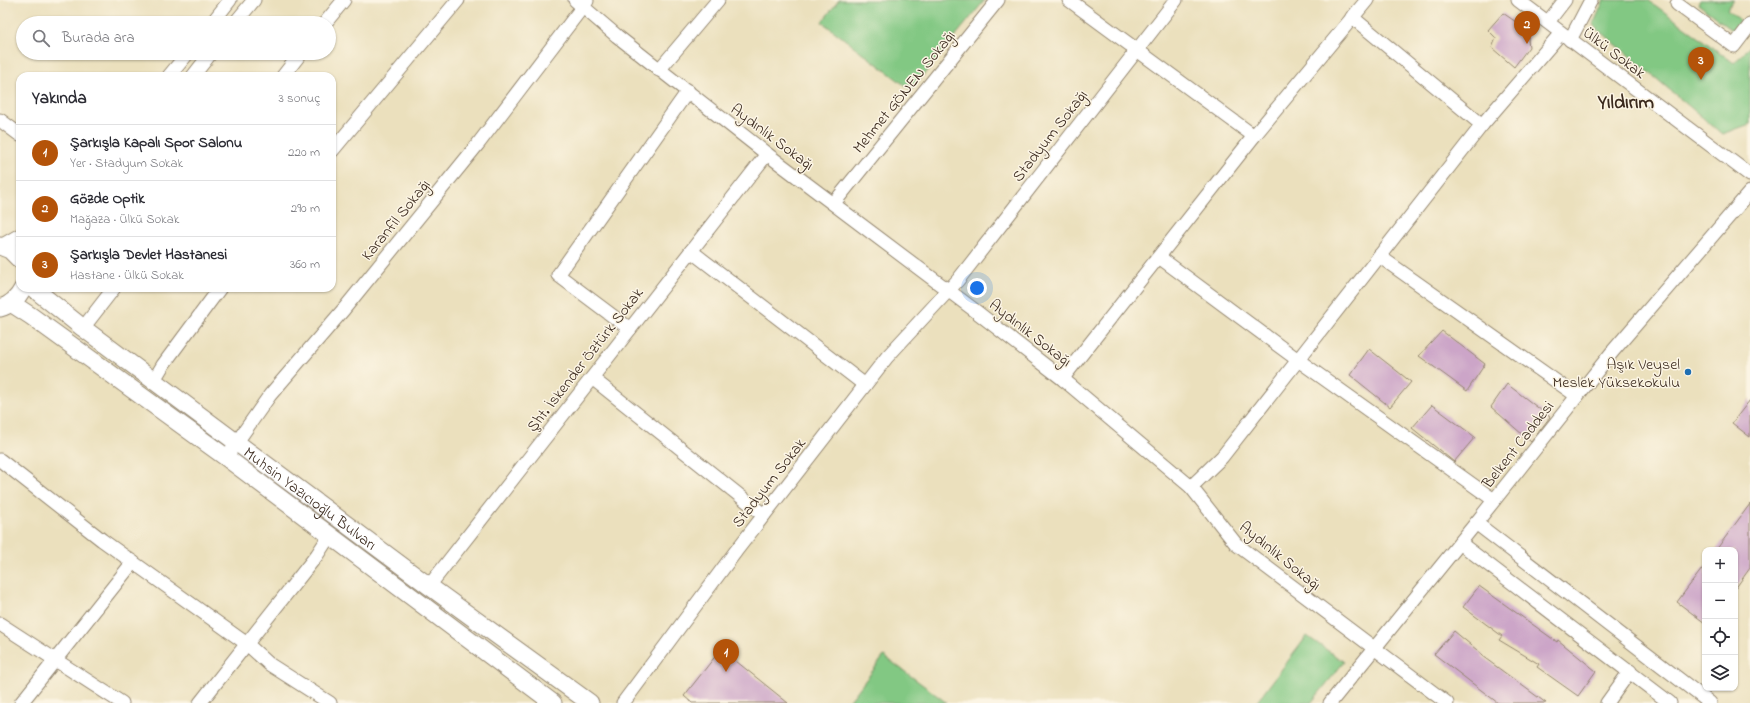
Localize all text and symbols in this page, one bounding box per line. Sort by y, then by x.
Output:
pin: 2 [1514,11,1540,44]
search box [16,16,336,60]
street label: Ülkü Sokak [1577,22,1651,86]
street label: Mehmet GÖNEN Sokağı [847,25,962,159]
icon: search [30,27,52,49]
text: Burada ara [62,27,135,49]
pin: 3 [1688,47,1714,80]
street label: Stadyum Sokağı [1007,85,1094,188]
text: Yakında [32,86,87,111]
text: 3 sonuç [278,89,320,108]
district label: Yıldırım [1597,89,1655,118]
street label: Aydınlık Sokağı [725,98,819,177]
text: Şarkışla Kapalı Spor Salonu [70,132,242,154]
text: 1 [43,143,47,162]
text: 220 m [288,143,320,162]
text: Yer · Stadyum Sokak [70,154,183,173]
street label: Karanfil Sokağı [356,174,437,266]
text: Gözde Optik [70,188,145,210]
text: 2 [42,199,48,218]
text: 290 m [291,199,320,218]
text: Mağaza · Ülkü Sokak [70,210,179,229]
text: Şarkışla Devlet Hastanesi [70,244,227,266]
text: 3 [42,255,48,274]
text: 360 m [290,255,320,274]
text: Hastane · Ülkü Sokak [70,266,184,285]
your location [967,278,987,298]
street label: Şht. İskender Öztürk Sokak [521,282,650,438]
street label: Aydınlık Sokağı [983,294,1076,374]
place label: Aşık Veysel Meslek Yüksekokulu [1553,353,1680,395]
marker: Aşık Veysel Meslek Yüksekokulu [1683,367,1693,377]
street label: Belkent Caddesi [1476,396,1561,495]
street label: Stadyum Sokak [727,432,813,533]
street label: Muhsin Yazıcıoğlu Bulvarı [238,442,381,557]
street label: Aydınlık Sokağı [1234,516,1326,597]
map controls [1702,547,1738,691]
button: + [1702,547,1738,583]
button: − [1702,583,1738,619]
button: locate [1702,619,1738,655]
pin: 1 [713,639,739,672]
button: layers [1702,655,1738,691]

